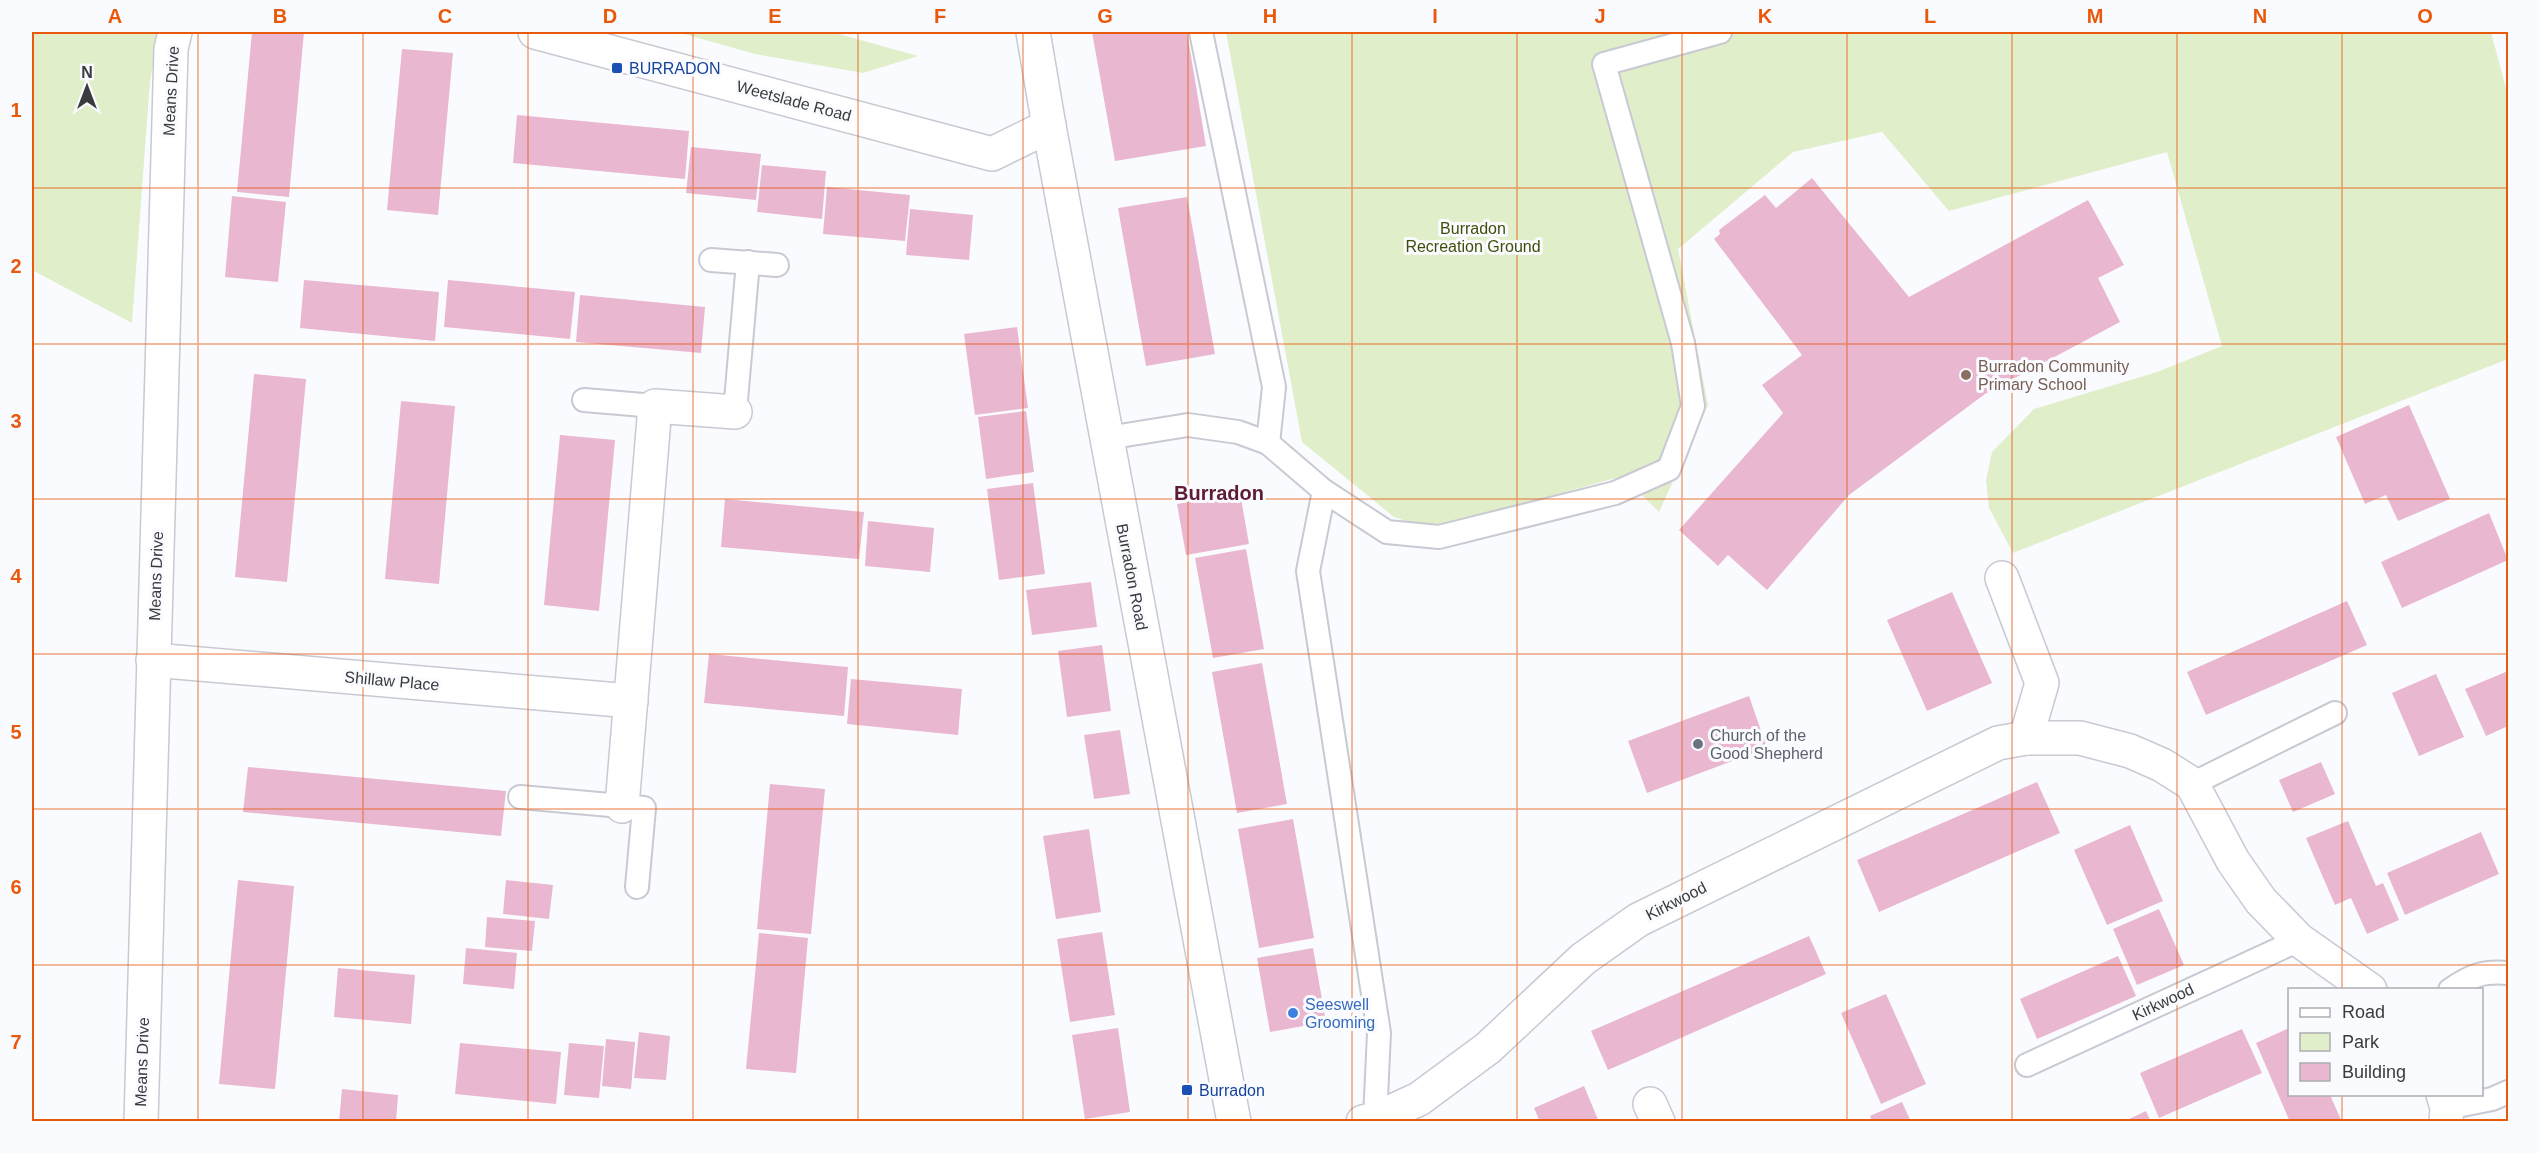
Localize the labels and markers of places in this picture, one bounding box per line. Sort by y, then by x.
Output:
place label: BURRADON [629,60,721,77]
marker: BURRADON [610,61,624,75]
place label: Burradon Community Primary School [1978,358,2129,393]
marker: Burradon Community Primary School [1959,368,1973,382]
place label: Church of the Good Shepherd [1710,727,1823,762]
marker: Church of the Good Shepherd [1691,737,1705,751]
place label: Seeswell Grooming [1305,996,1375,1031]
marker: Seeswell Grooming [1286,1006,1300,1020]
place label: Burradon [1199,1082,1265,1099]
marker: Burradon [1180,1083,1194,1097]

